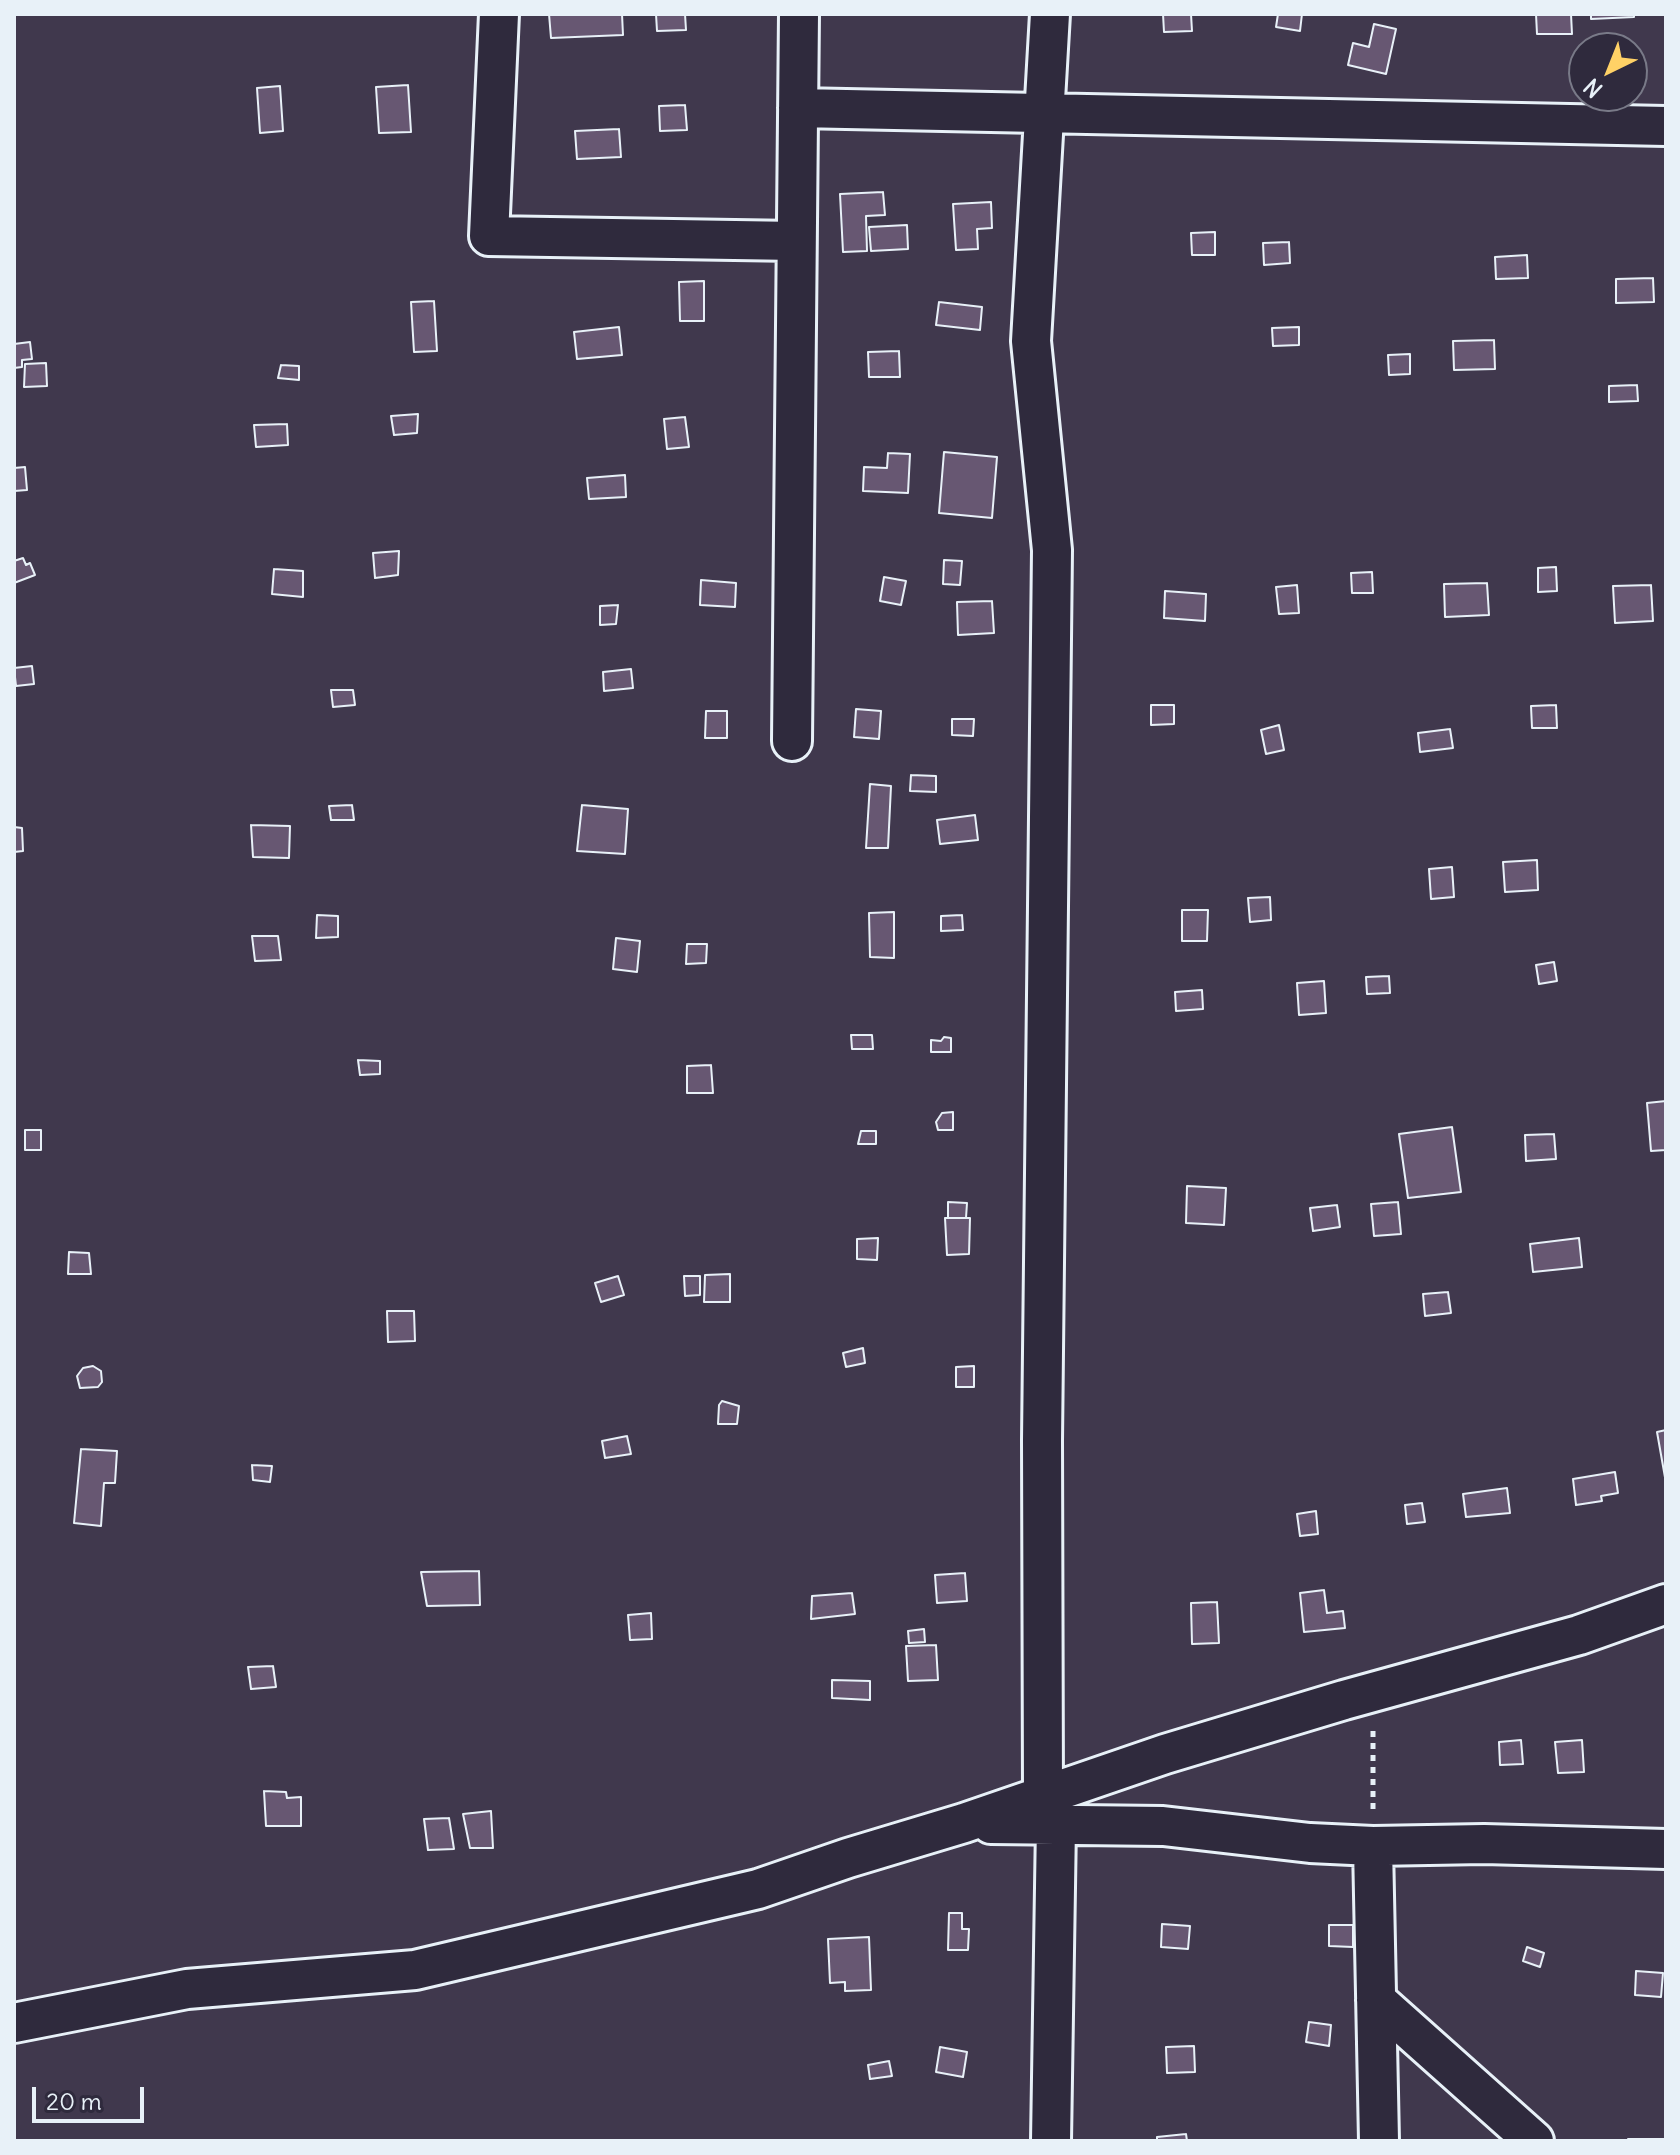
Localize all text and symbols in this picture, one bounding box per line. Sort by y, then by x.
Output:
north arrow [1568,32,1648,112]
text: N [1578,73,1608,104]
scale bar [36,2071,148,2121]
text: 20 m [46,2086,102,2116]

